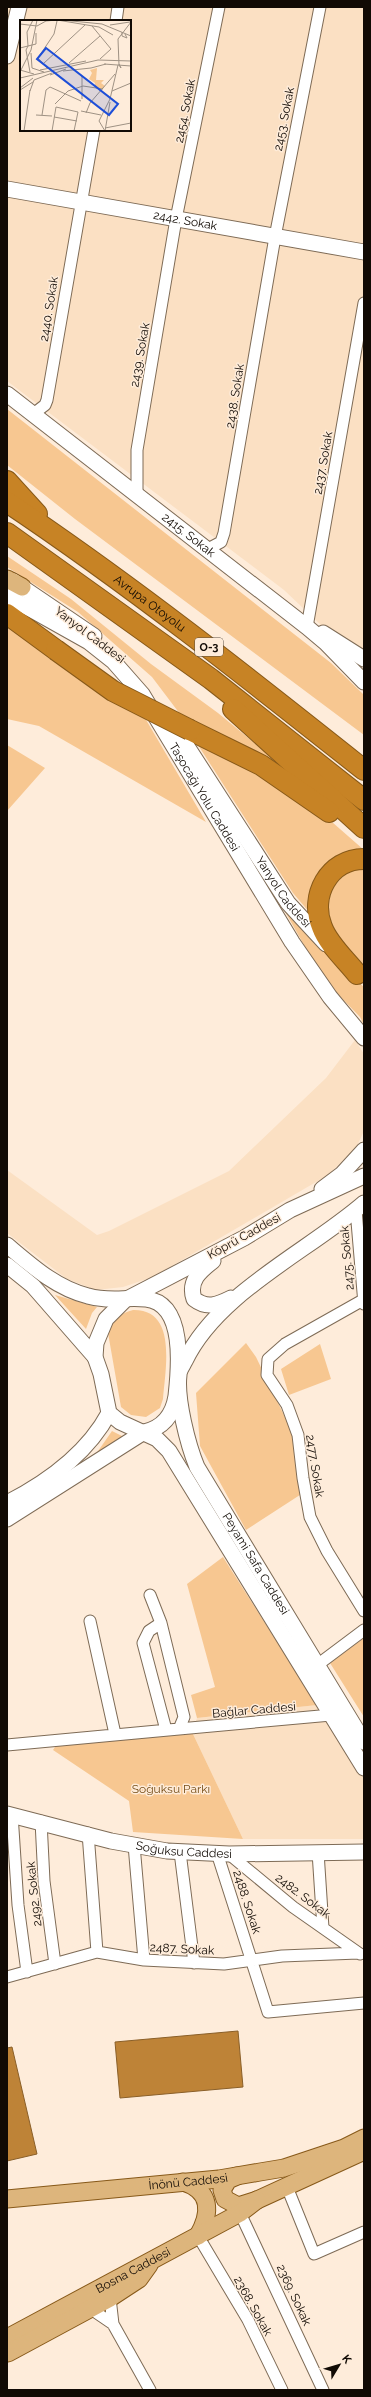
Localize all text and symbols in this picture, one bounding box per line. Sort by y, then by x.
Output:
inset map [20,20,131,131]
street label: 2454. Sokak [172,77,198,144]
street label: 2453. Sokak [271,85,297,152]
street label: 2442. Sokak [152,208,219,233]
street label: 2440. Sokak [37,275,61,343]
street label: 2439. Sokak [127,321,153,388]
street label: 2438. Sokak [223,362,247,429]
street label: 2437. Sokak [311,430,336,496]
street label: 2415. Sokak [159,510,219,560]
street label: Avrupa Otoyolu [111,572,188,635]
street label: Yanyol Caddesi [52,604,128,666]
road number: O-3 [195,638,223,656]
street label: Taşocağı Yolu Caddesi [166,740,242,854]
street label: Yanyol Caddesi [253,854,314,930]
street label: Köprü Caddesi [205,1210,283,1262]
street label: 2475. Sokak [337,1225,357,1291]
street label: 2477. Sokak [303,1433,327,1499]
street label: Peyami Safa Caddesi [220,1510,292,1617]
street label: Bağlar Caddesi [212,1699,296,1721]
park label: Soğuksu Parkı [132,1782,210,1796]
street label: Soğuksu Caddesi [135,1839,232,1861]
street label: 2492. Sokak [24,1860,44,1927]
street label: 2488. Sokak [230,1868,264,1936]
street label: 2482. Sokak [273,1871,334,1922]
street label: 2487. Sokak [149,1940,215,1958]
street label: İnönü Caddesi [148,2171,229,2193]
street label: Bosna Caddesi [93,2245,173,2296]
street label: 2369. Sokak [274,2262,315,2328]
street label: 2368. Sokak [231,2274,275,2339]
north arrow [319,2345,359,2385]
text: K [339,2352,354,2367]

